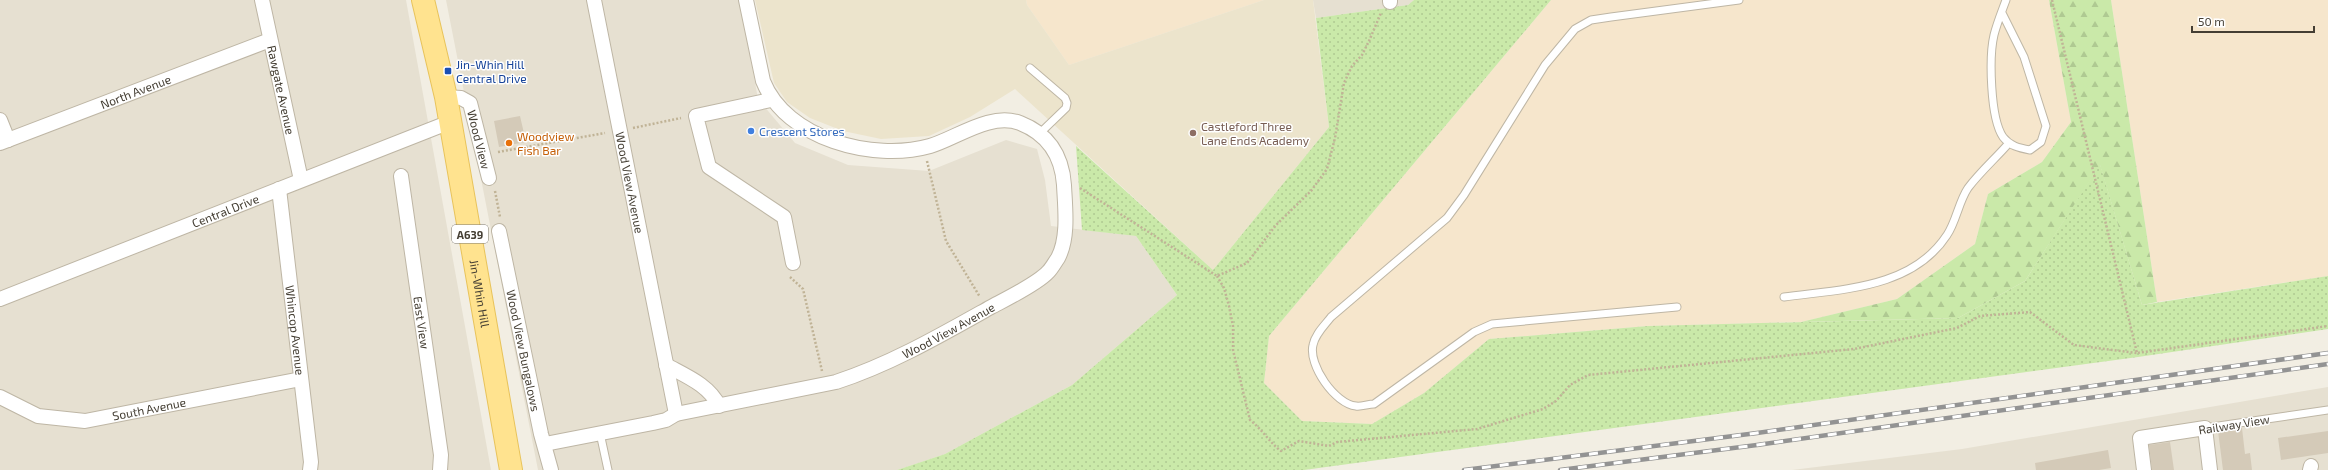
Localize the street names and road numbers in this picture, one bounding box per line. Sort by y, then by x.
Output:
street label: Rawgate Avenue [265,44,298,136]
street label: North Avenue [98,72,173,111]
street label: Wood View [465,108,494,171]
street label: Wood View Avenue [613,130,647,234]
street label: Central Drive [190,191,261,230]
road number: A639 [452,225,488,243]
street label: Jin-Whin Hill [467,258,493,329]
street label: Whincop Avenue [283,284,308,376]
street label: Wood View Bungalows [504,288,543,413]
street label: East View [411,295,433,350]
street label: Wood View Avenue [900,299,997,361]
street label: South Avenue [111,395,187,423]
street label: Railway View [2197,411,2271,437]

